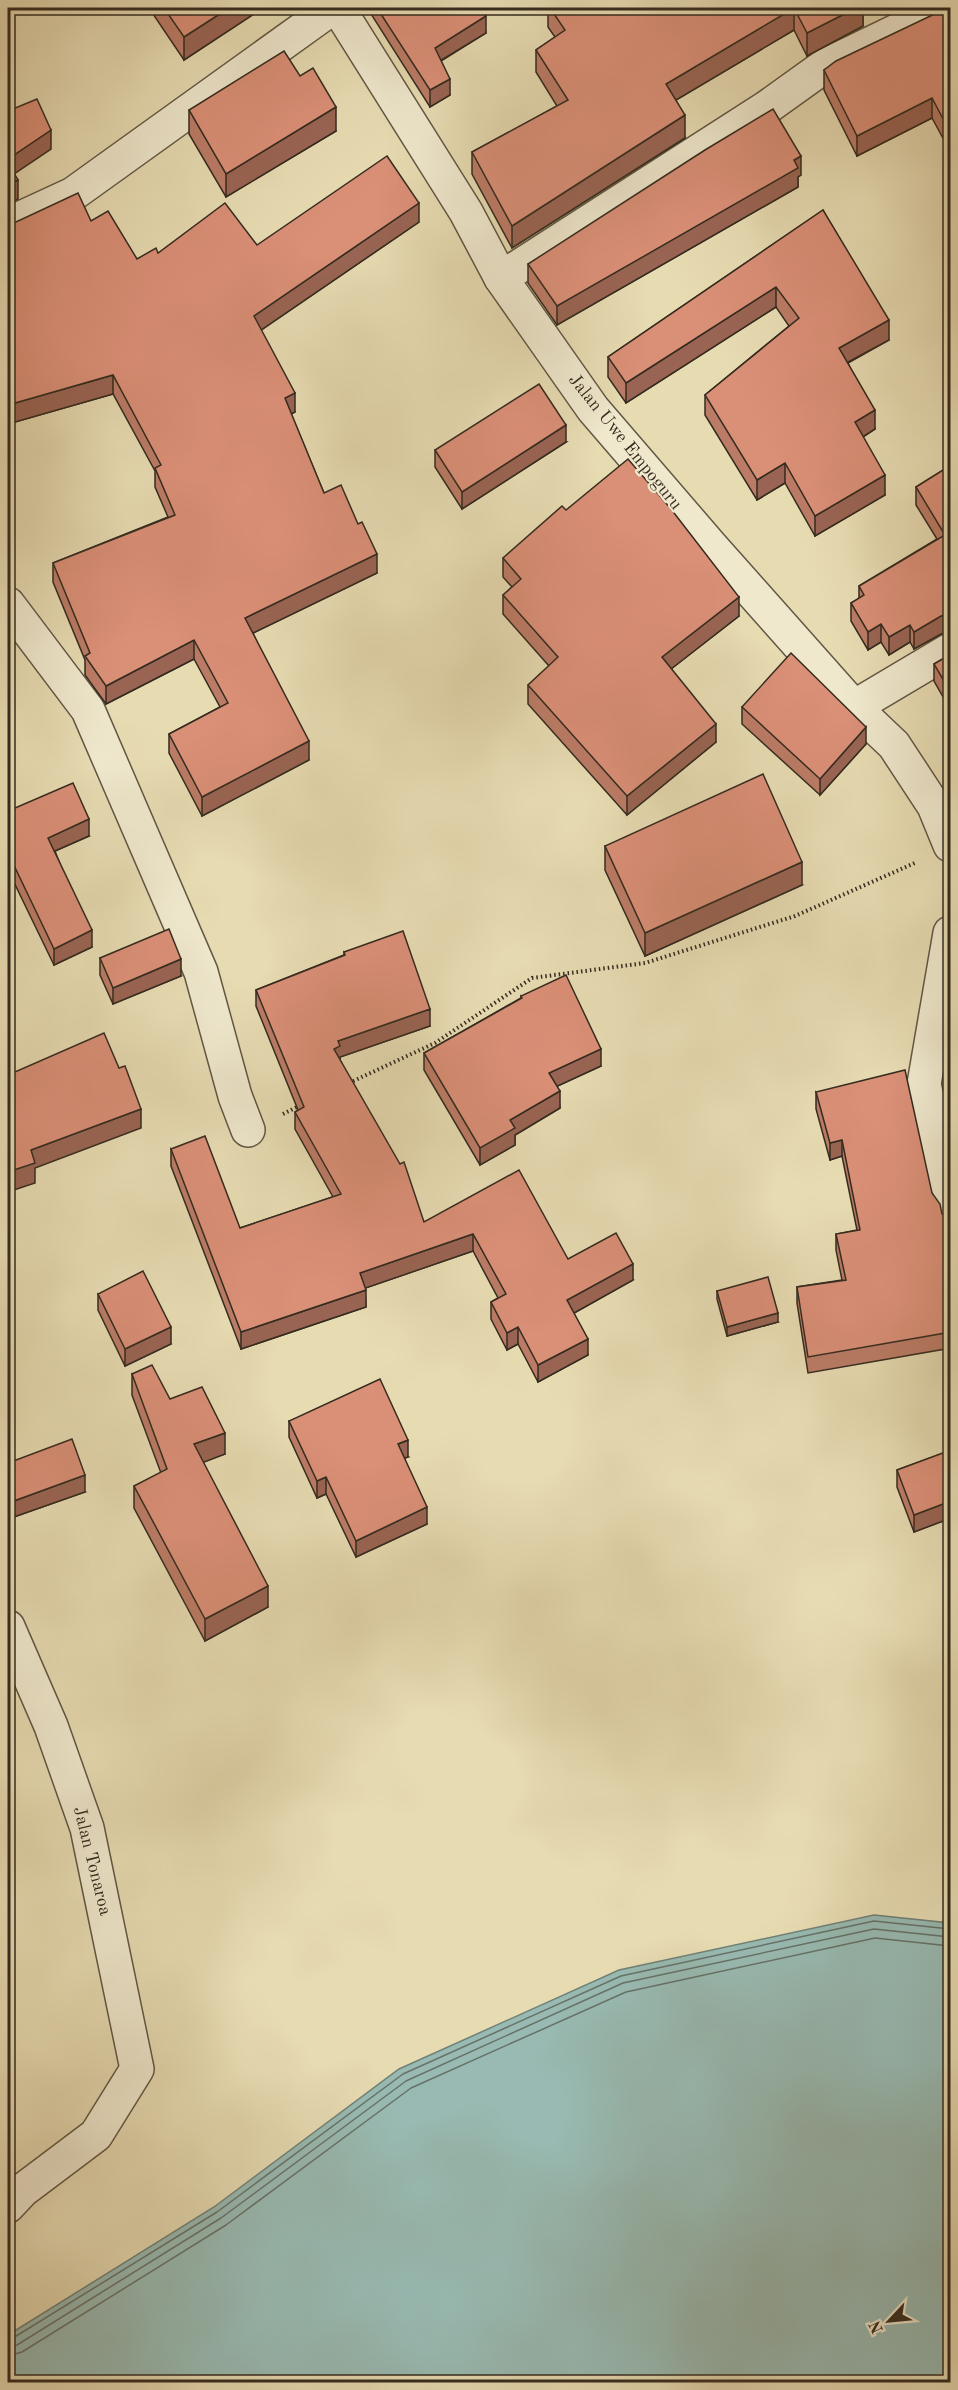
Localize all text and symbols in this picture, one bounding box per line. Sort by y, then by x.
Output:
street label: Jalan Uwe Empoguru [565,371,685,514]
street label: Jalan Tonaroa [70,1805,114,1917]
north arrow [859,2291,919,2351]
text: N [867,2317,887,2336]

